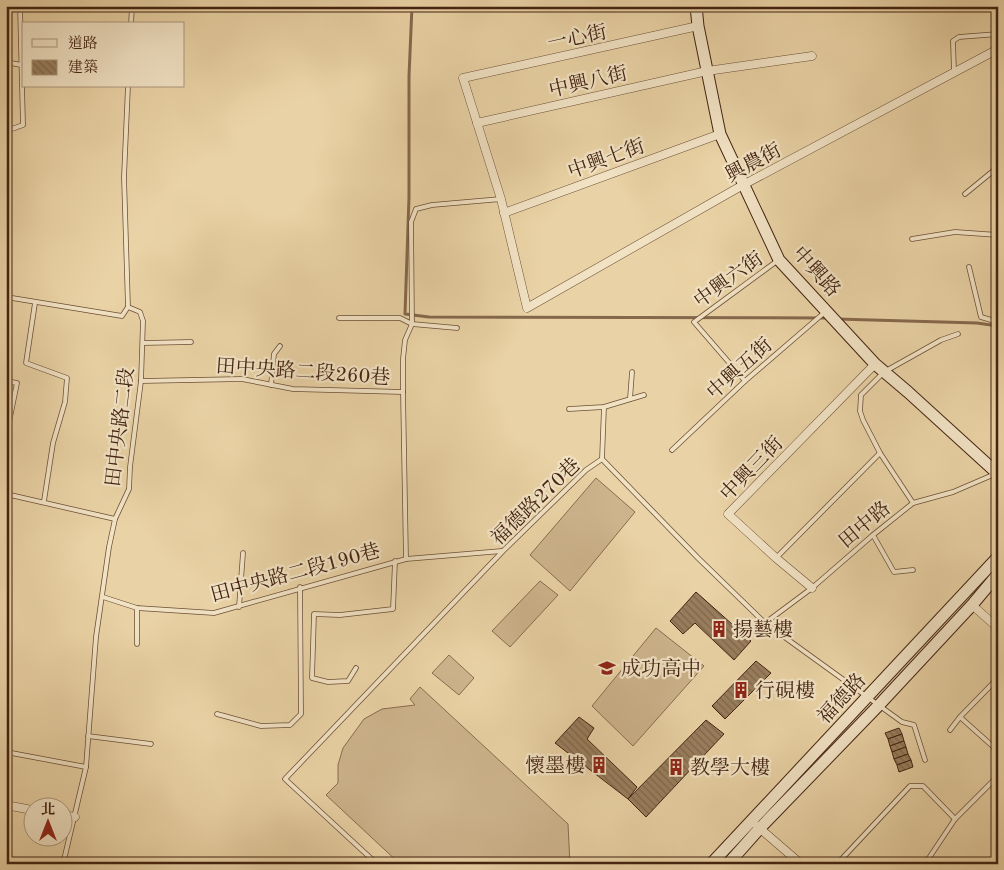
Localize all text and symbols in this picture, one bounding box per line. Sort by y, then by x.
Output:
street label: 一心街 [546,21,609,55]
legend [22,22,185,88]
text: 道路 [68,35,98,52]
text: 建築 [68,59,98,76]
street label: 中興八街 [547,62,630,102]
street label: 中興七街 [565,135,648,183]
street label: 興農街 [722,139,785,187]
street label: 中興路 [788,242,845,301]
street label: 中興六街 [690,247,767,312]
street label: 中興五街 [703,334,777,404]
street label: 田中央路二段260巷 [215,355,391,389]
street label: 田中央路二段 [102,366,138,488]
street label: 中興三街 [716,432,787,505]
street label: 福德路270巷 [487,454,585,550]
street label: 田中路 [835,497,895,552]
street label: 田中央路二段190巷 [208,540,383,606]
building icon: 揚藝樓 [709,619,729,639]
place label: 揚藝樓 [733,619,793,641]
school or university icon: 成功高中 [597,658,617,678]
place label: 成功高中 [621,658,701,680]
street label: 福德路 [813,669,870,728]
building icon: 行硯樓 [731,680,751,700]
place label: 行硯樓 [755,680,815,702]
place label: 懷墨樓 [525,755,585,777]
building icon: 懷墨樓 [589,755,609,775]
building icon: 教學大樓 [666,757,686,777]
place label: 教學大樓 [690,757,770,779]
north arrow [22,798,72,848]
text: 北 [41,802,55,817]

